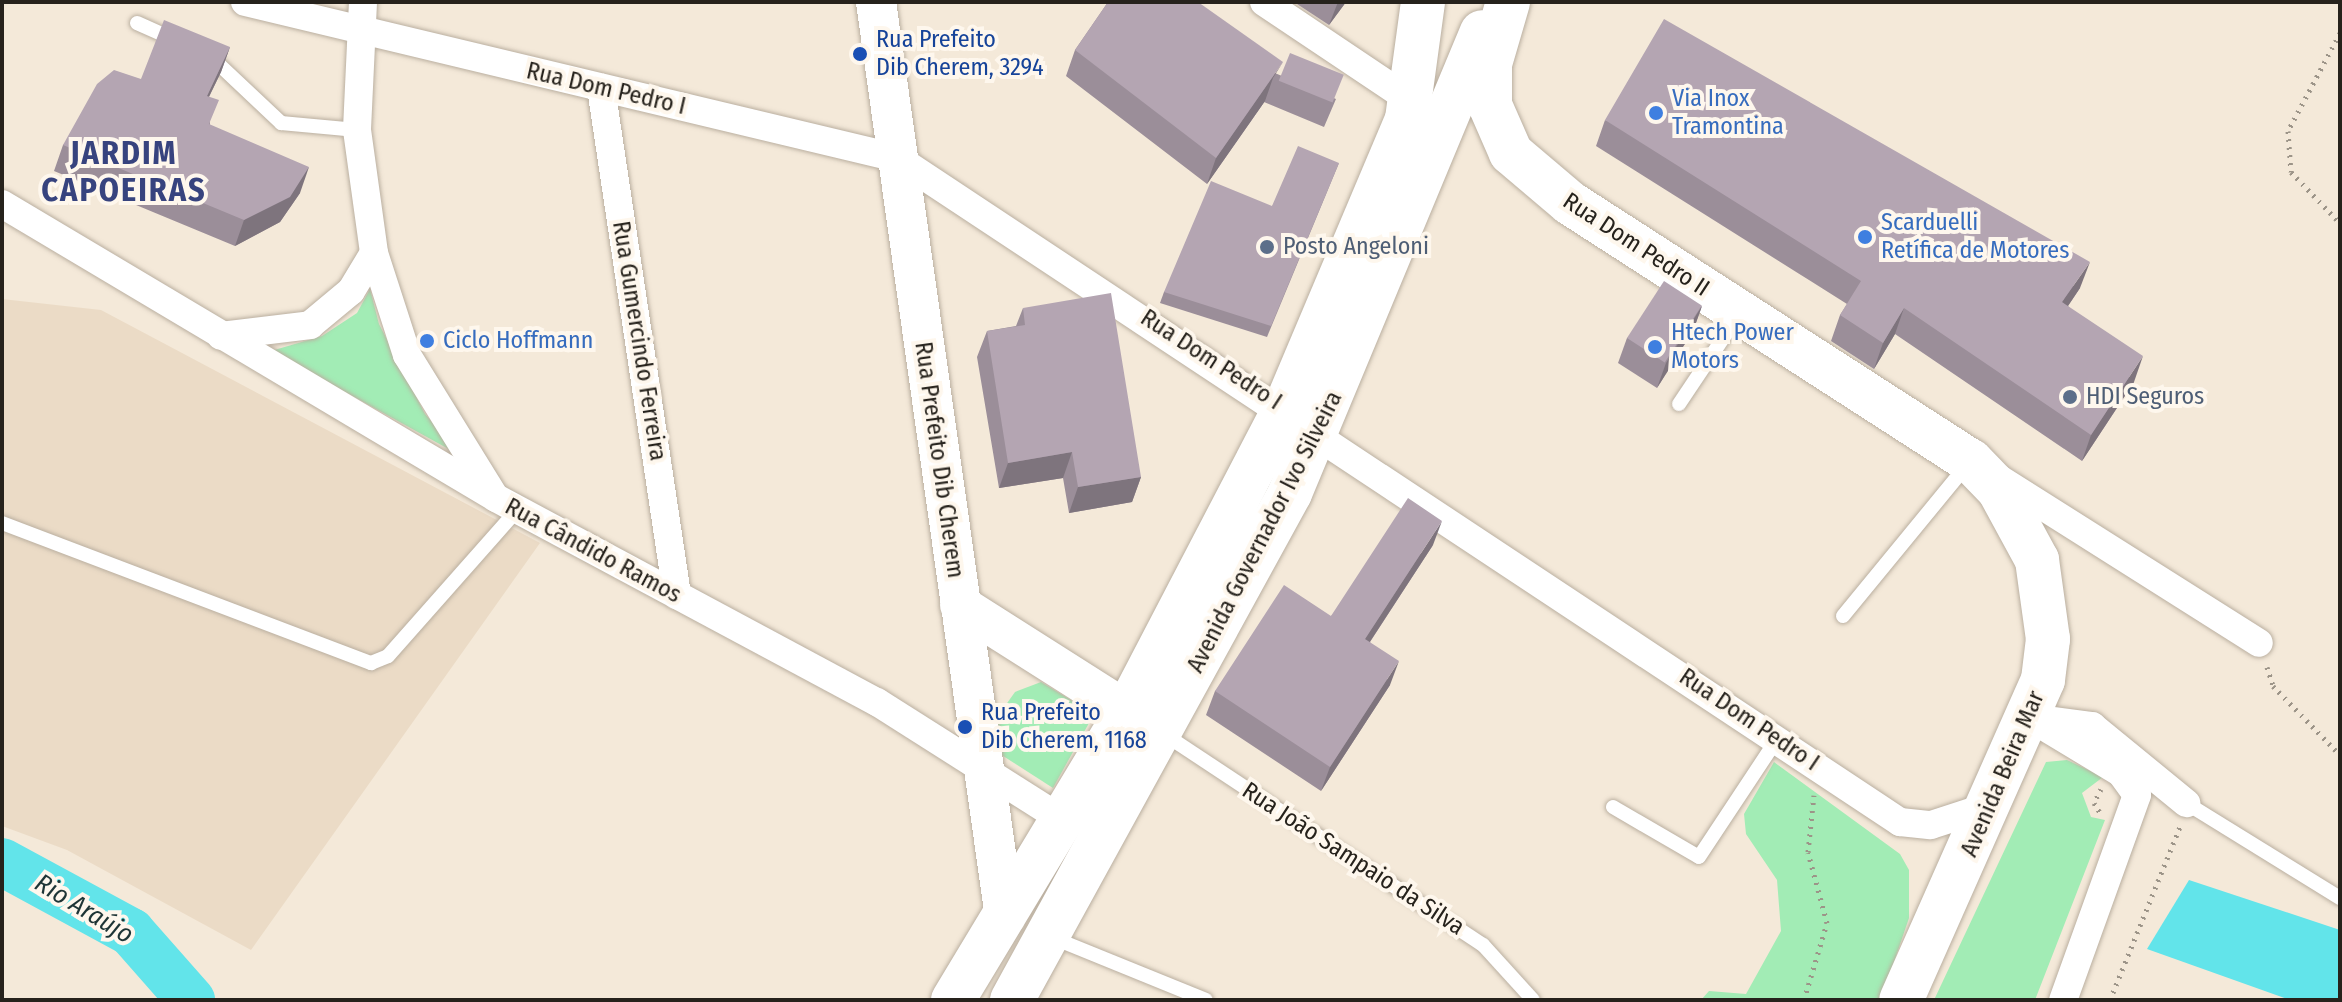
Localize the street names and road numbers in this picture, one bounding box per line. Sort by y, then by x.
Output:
street label: Rua Dom Pedro I [524,57,688,121]
street label: Rua Dom Pedro II [1557,187,1715,303]
street label: Rua Gumercindo Ferreira [606,219,672,463]
street label: Rua Dom Pedro I [1135,304,1287,416]
street label: Rua Prefeito Dib Cherem [908,340,970,580]
street label: Avenida Governador Ivo Silveira [1181,386,1349,678]
street label: Rua Cândido Ramos [500,492,686,610]
street label: Rua Dom Pedro I [1674,663,1824,777]
street label: Avenida Beira Mar [1955,687,2051,861]
street label: Rua João Sampaio da Silva [1236,776,1470,942]

